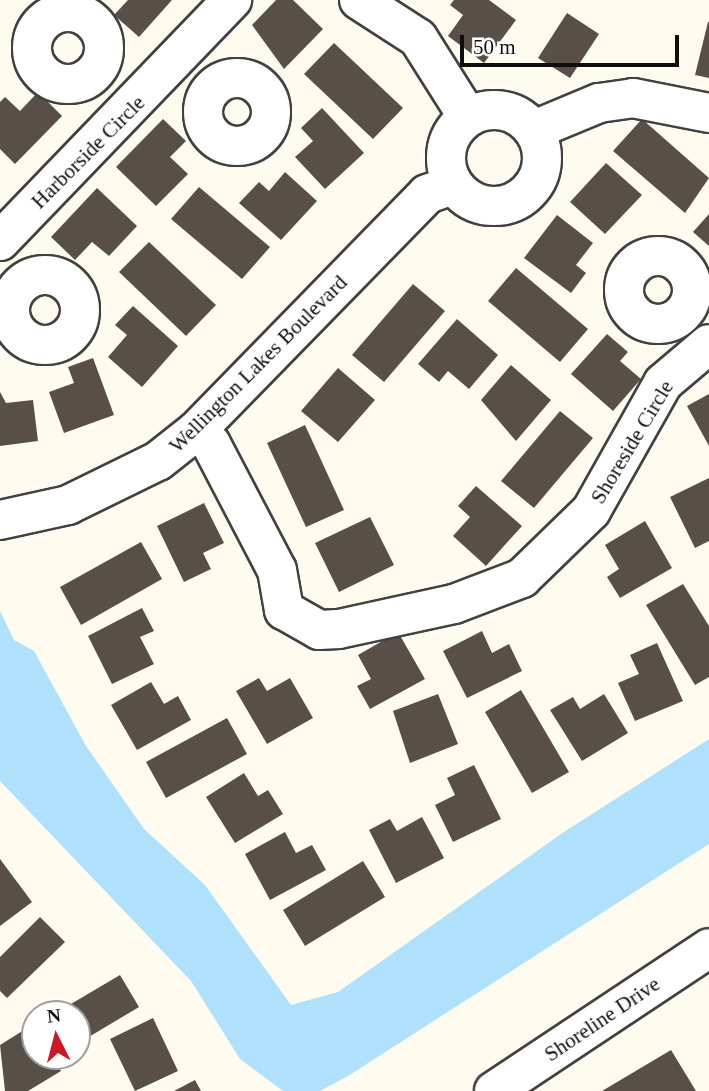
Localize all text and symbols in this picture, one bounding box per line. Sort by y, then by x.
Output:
scale bar [464,21,683,65]
text: 50 m [473,35,516,59]
street label: Harborside Circle [26,90,150,214]
street label: Wellington Lakes Boulevard [164,270,352,458]
street label: Shoreside Circle [585,376,679,508]
street label: Shoreline Drive [540,971,664,1067]
north arrow [21,1000,91,1070]
text: N [46,1004,62,1027]

